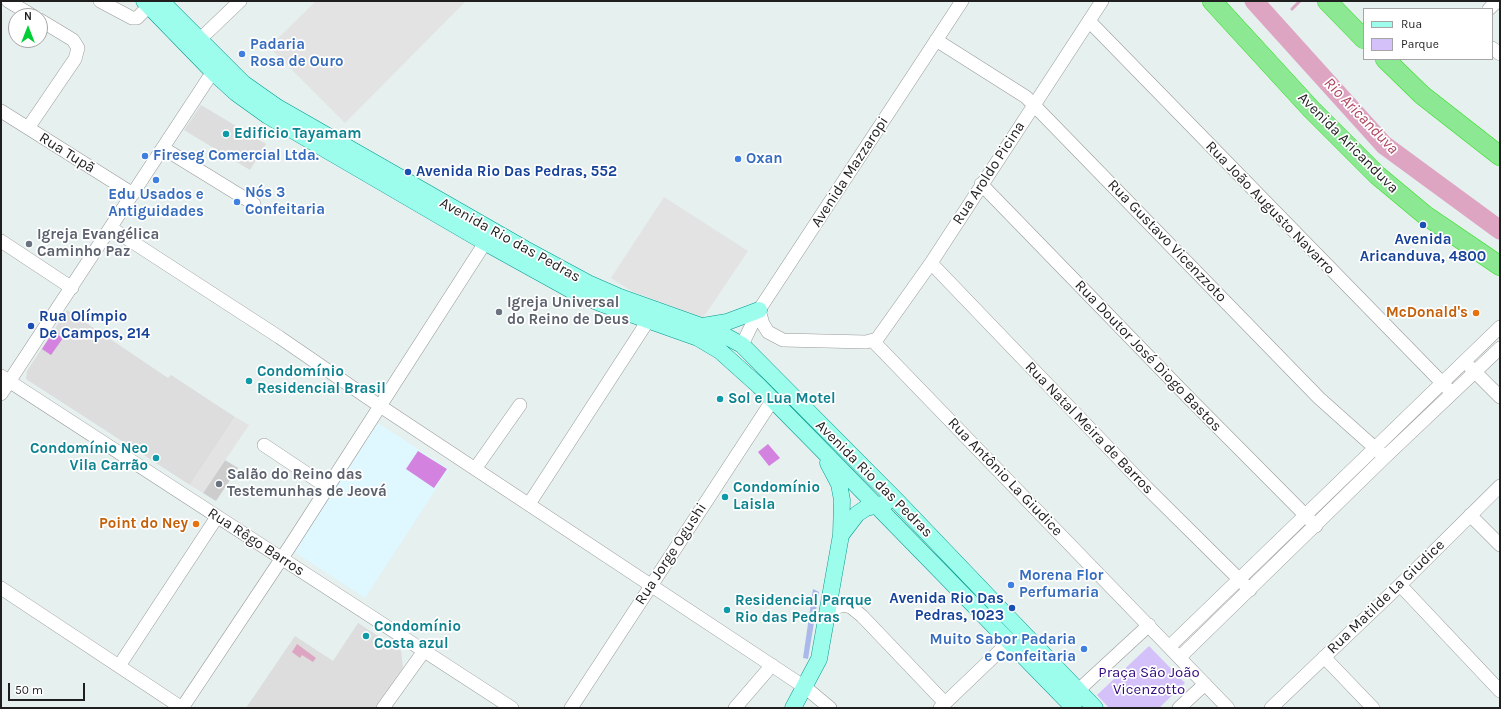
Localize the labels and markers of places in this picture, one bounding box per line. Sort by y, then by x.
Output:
place label: Padaria Rosa de Ouro [250,36,344,71]
marker: Padaria Rosa de Ouro [237,49,247,59]
place label: Edificio Tayamam [234,125,361,143]
marker: Edificio Tayamam [221,129,231,139]
place label: Fireseg Comercial Ltda. [153,147,319,165]
place label: Oxan [746,150,783,168]
marker: Fireseg Comercial Ltda. [140,151,150,161]
marker: Oxan [733,154,743,164]
place label: Avenida Rio Das Pedras, 552 [416,163,617,181]
marker: Avenida Rio Das Pedras, 552 [403,167,413,177]
marker: Edu Usados e Antiguidades [151,175,161,185]
place label: Nós 3 Confeitaria [245,184,325,219]
place label: Edu Usados e Antiguidades [108,186,204,221]
marker: Nós 3 Confeitaria [232,197,242,207]
marker: Avenida Aricanduva, 4800 [1418,220,1428,230]
place label: Igreja Evangélica Caminho Paz [37,226,159,261]
place label: Avenida Aricanduva, 4800 [1360,231,1486,266]
marker: Igreja Evangélica Caminho Paz [24,239,34,249]
place label: Igreja Universal do Reino de Deus [507,294,629,329]
place label: McDonald's [1386,304,1468,322]
marker: Igreja Universal do Reino de Deus [494,307,504,317]
place label: Rua Olímpio De Campos, 214 [39,308,150,343]
marker: McDonald's [1471,308,1481,318]
marker: Rua Olímpio De Campos, 214 [26,321,36,331]
place label: Condomínio Residencial Brasil [257,363,386,398]
marker: Condomínio Residencial Brasil [244,376,254,386]
place label: Sol e Lua Motel [728,390,836,408]
marker: Sol e Lua Motel [715,394,725,404]
place label: Condomínio Neo Vila Carrão [30,440,148,475]
marker: Condomínio Neo Vila Carrão [151,453,161,463]
place label: Salão do Reino das Testemunhas de Jeová [227,466,387,501]
marker: Salão do Reino das Testemunhas de Jeová [214,479,224,489]
place label: Condomínio Laisla [733,479,820,514]
marker: Condomínio Laisla [720,492,730,502]
place label: Point do Ney [99,515,188,533]
marker: Point do Ney [191,519,201,529]
place label: Morena Flor Perfumaria [1019,567,1104,602]
marker: Morena Flor Perfumaria [1006,580,1016,590]
place label: Avenida Rio Das Pedras, 1023 [889,590,1004,625]
place label: Residencial Parque Rio das Pedras [735,592,872,627]
marker: Avenida Rio Das Pedras, 1023 [1007,603,1017,613]
marker: Residencial Parque Rio das Pedras [722,605,732,615]
place label: Condomínio Costa azul [374,618,461,653]
marker: Condomínio Costa azul [361,631,371,641]
place label: Muito Sabor Padaria e Confeitaria [930,631,1076,666]
marker: Muito Sabor Padaria e Confeitaria [1079,644,1089,654]

